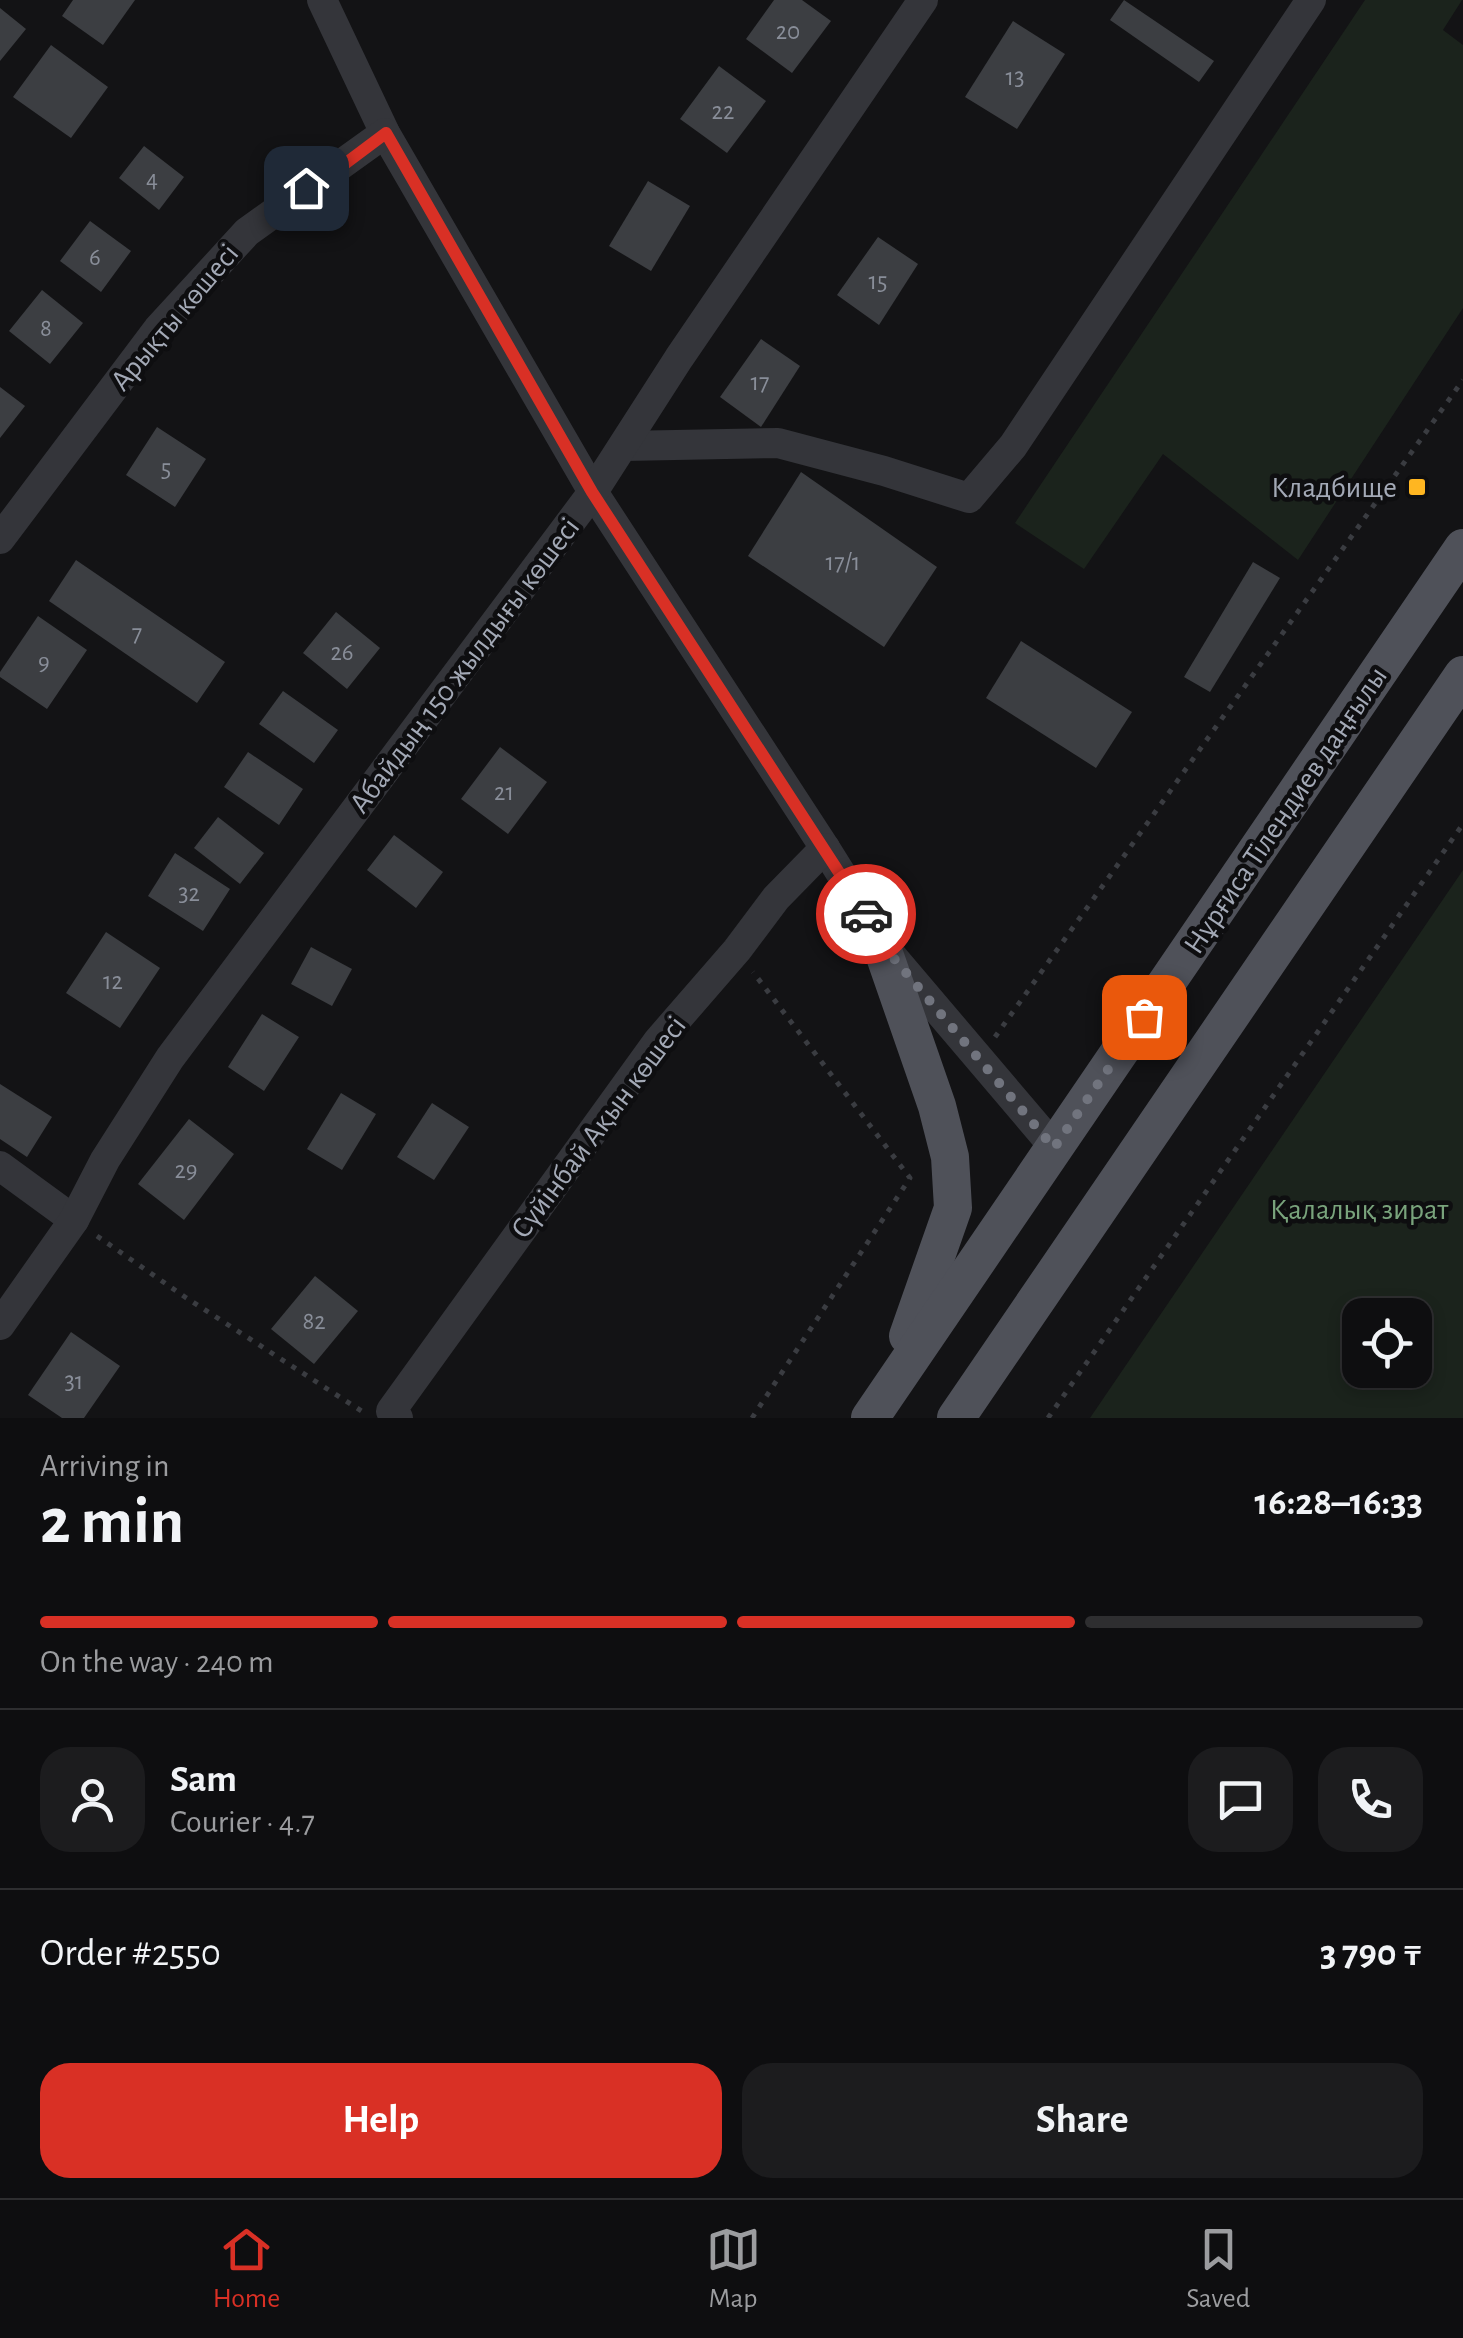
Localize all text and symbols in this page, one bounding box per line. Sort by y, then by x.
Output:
house number: 20 [776,19,800,44]
house number: 13 [1006,65,1024,90]
house number: 22 [712,99,734,124]
pin [264,146,349,231]
icon: home [279,161,334,216]
house number: 4 [146,167,158,192]
street label: Арықты көшесі [105,239,245,397]
house number: 6 [89,245,101,270]
house number: 15 [868,269,888,294]
house number: 8 [40,316,52,341]
house number: 17 [750,370,770,395]
house number: 5 [161,456,171,481]
place label: Кладбище [1271,473,1397,503]
marker: Кладбище [1406,476,1428,498]
street label: Абайдың 150 жылдығы көшесі [344,512,585,819]
house number: 17/1 [826,550,860,575]
house number: 7 [132,621,142,646]
house number: 26 [330,640,354,665]
house number: 9 [38,650,50,675]
street label: Нұрғиса Тілендиев даңғылы [1179,662,1393,960]
house number: 21 [494,780,514,805]
courier [816,864,916,964]
house number: 32 [178,881,200,906]
icon: car [839,887,894,942]
house number: 12 [103,969,123,994]
pin [1102,975,1187,1060]
icon: bag [1117,990,1172,1045]
street label: Сүйінбай Ақын көшесі [506,1011,692,1244]
house number: 29 [174,1158,198,1183]
park label: Қалалық зират [1270,1195,1448,1225]
map controls [1342,1298,1432,1388]
button: locate [1342,1298,1432,1388]
house number: 82 [302,1309,326,1334]
house number: 31 [65,1369,83,1394]
text: Arriving in [40,1450,169,1482]
text: 16:28–16:33 [1255,1484,1423,1522]
text: 2 min [40,1490,184,1555]
text: On the way · 240 m [40,1646,274,1678]
button: person [40,1747,145,1852]
button: chat [1188,1747,1293,1852]
button: phone [1318,1747,1423,1852]
text: Sam [170,1761,237,1799]
text: Courier · 4.7 [170,1806,315,1838]
text: Order #2550 [40,1935,221,1973]
text: 3 790 ₸ [1320,1935,1423,1973]
button: Help [40,2063,722,2178]
button: Share [742,2063,1423,2178]
tab: Home [213,2222,280,2316]
tab: Map [706,2222,761,2316]
tab: Saved [1186,2222,1250,2316]

